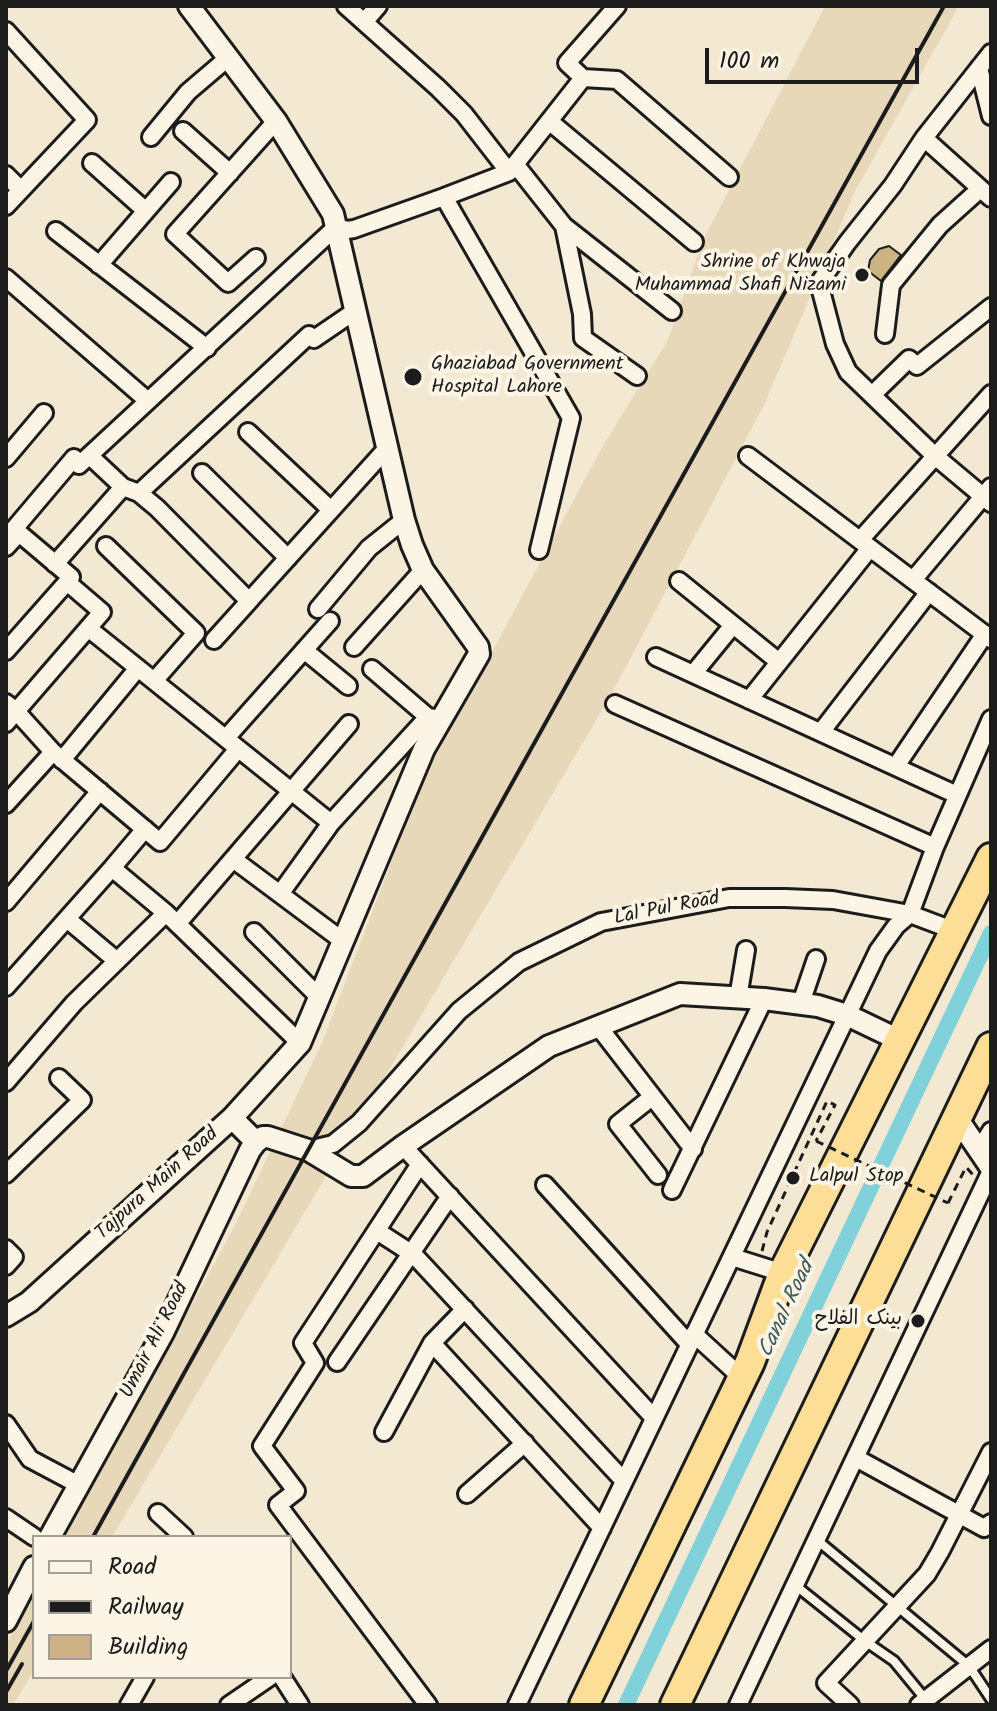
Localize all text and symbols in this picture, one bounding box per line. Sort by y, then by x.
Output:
scale bar [709,32,923,82]
text: 100 m [719,42,779,81]
place label: Shrine of Khwaja Muhammad Shafi Nizami [635,252,846,299]
marker: Shrine of Khwaja Muhammad Shafi Nizami [853,266,871,284]
place label: Ghaziabad Government Hospital Lahore [431,354,623,401]
marker: Ghaziabad Government Hospital Lahore [402,366,424,388]
street label: Lal Pul Road [612,888,722,932]
street label: Tajpura Main Road [92,1124,224,1246]
place label: Lalpul Stop [809,1166,903,1190]
marker: Lalpul Stop [784,1169,802,1187]
water label: Canal Road [754,1257,822,1363]
street label: Umair Ali Road [117,1279,195,1403]
place label: بینک الفلاح [815,1309,902,1333]
marker: بینک الفلاح [909,1312,927,1330]
legend [32,1535,292,1679]
text: Road [108,1548,156,1587]
text: Railway [108,1588,184,1627]
text: Building [108,1628,188,1667]

